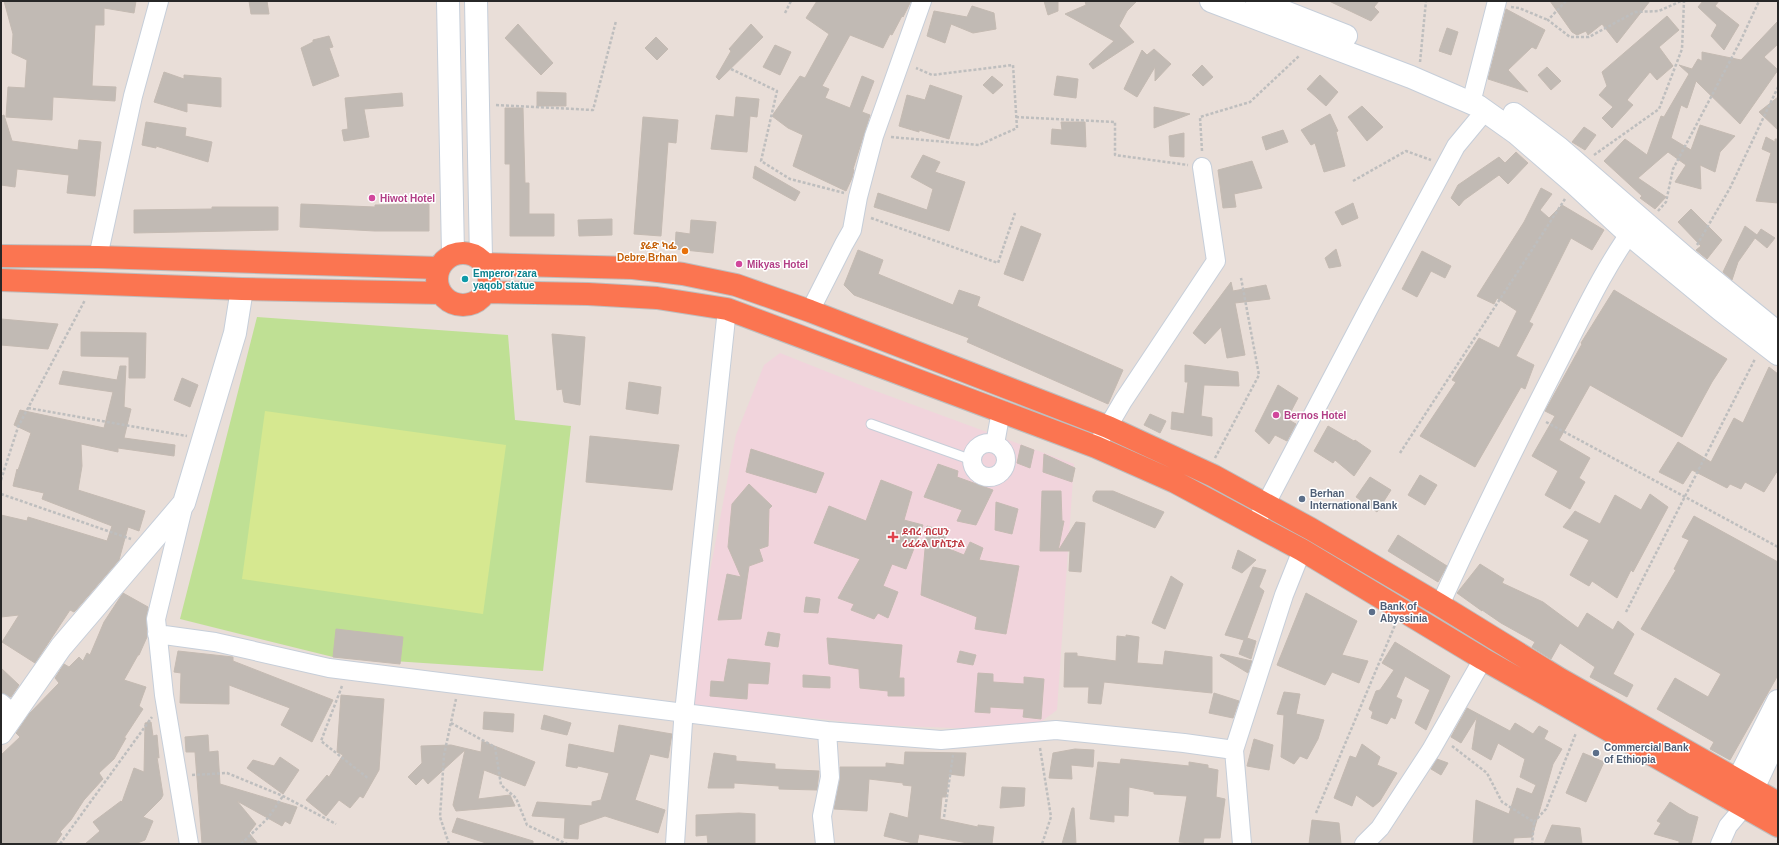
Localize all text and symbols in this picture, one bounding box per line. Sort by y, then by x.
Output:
marker: Hiwot Hotel [367,193,377,203]
place label: Hiwot Hotel [380,193,435,204]
place label: ያሬድ ካፌ Debre Brhan [617,240,677,263]
marker: ያሬድ ካፌ Debre Brhan [680,246,690,256]
marker: Mikyas Hotel [734,259,744,269]
place label: Mikyas Hotel [747,259,808,270]
place label: Emperor zara yaqob statue [473,268,537,291]
marker: Emperor zara yaqob statue [460,274,470,284]
marker: Bernos Hotel [1271,410,1281,420]
place label: Bernos Hotel [1284,410,1346,421]
place label: Berhan International Bank [1310,488,1398,511]
marker: Berhan International Bank [1297,494,1307,504]
place label: ደብረ ብርሀን ሪፈራል ሆስፒታል [902,526,966,549]
marker: ደብረ ብርሀን ሪፈራል ሆስፒታል [887,531,899,543]
place label: Bank of Abyssinia [1380,601,1428,624]
marker: Bank of Abyssinia [1367,607,1377,617]
place label: Commercial Bank of Ethiopia [1604,742,1689,765]
marker: Commercial Bank of Ethiopia [1591,748,1601,758]

